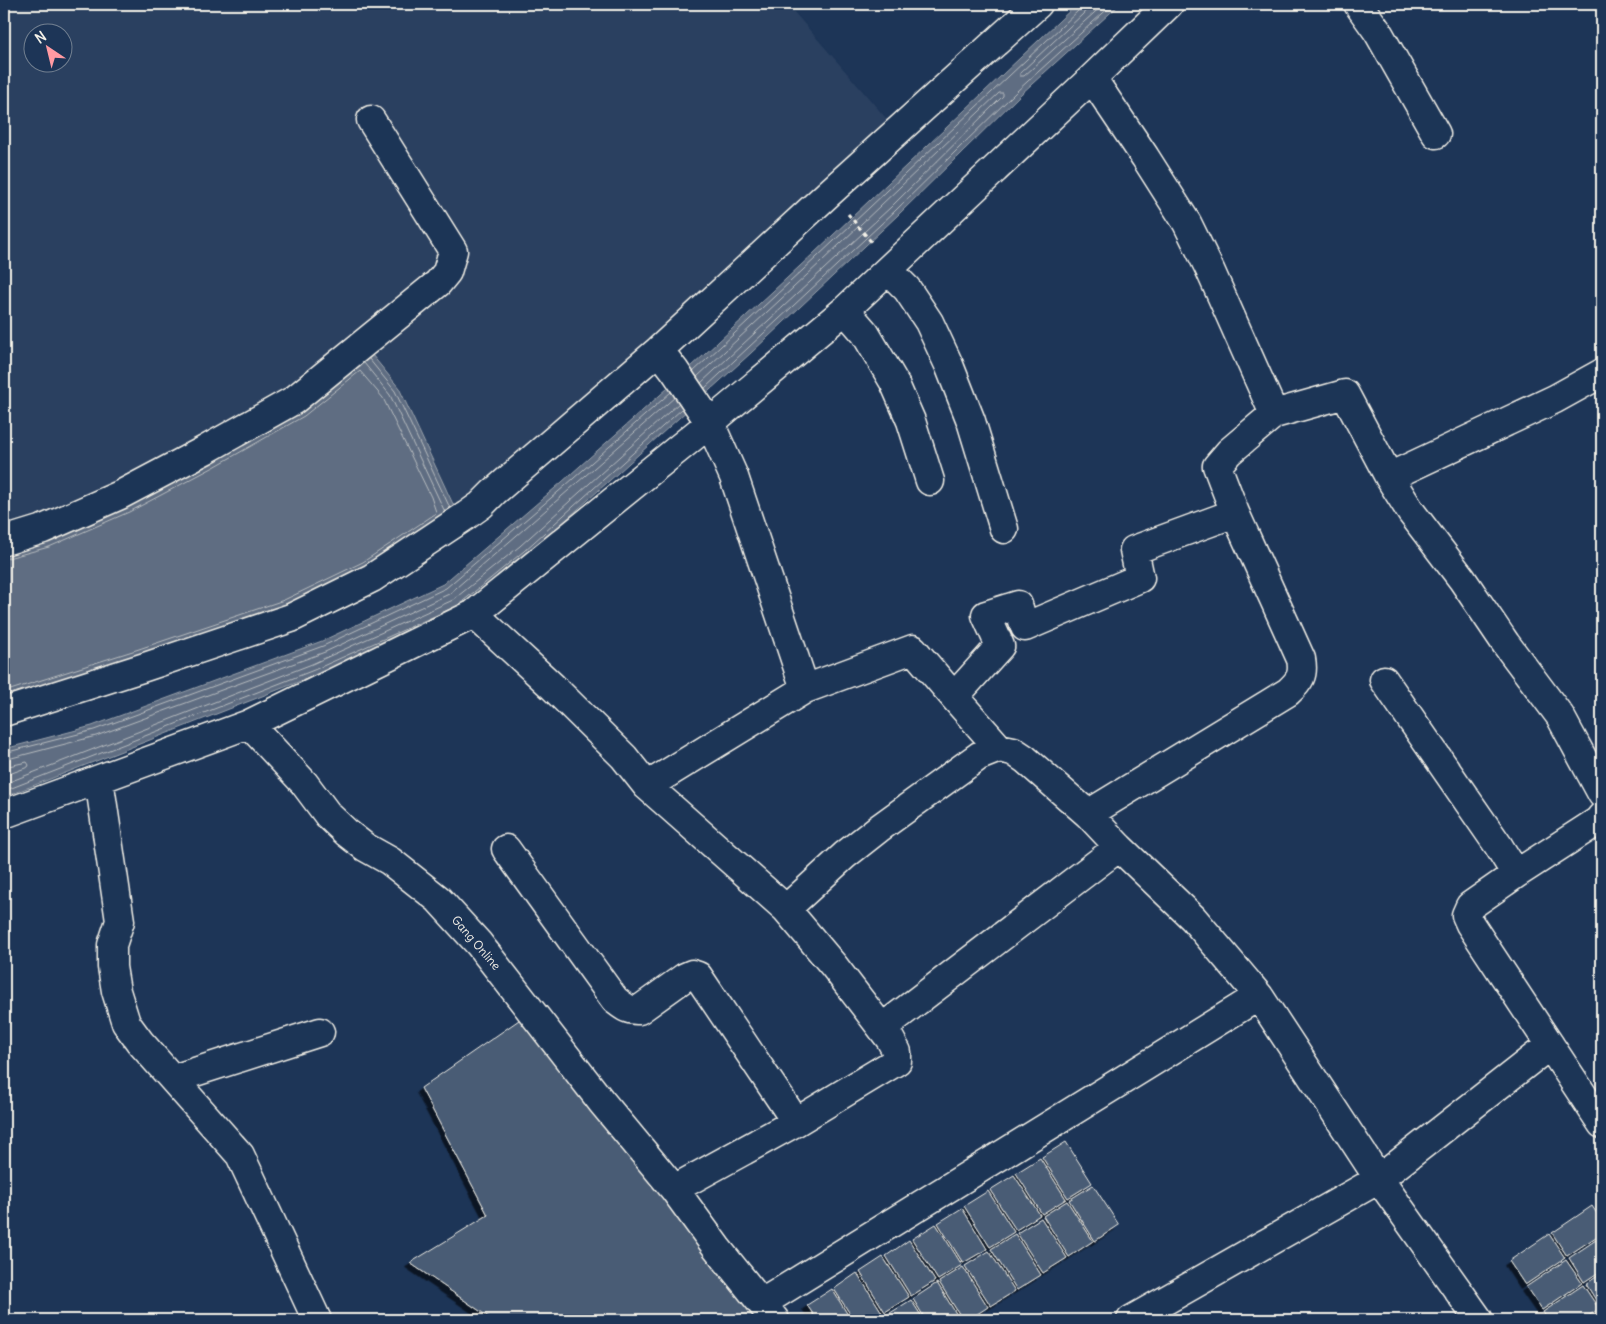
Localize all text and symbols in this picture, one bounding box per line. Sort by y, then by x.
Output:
north arrow [22,22,72,72]
text: N [31,27,50,48]
street label: Gang Online [449,912,504,973]

